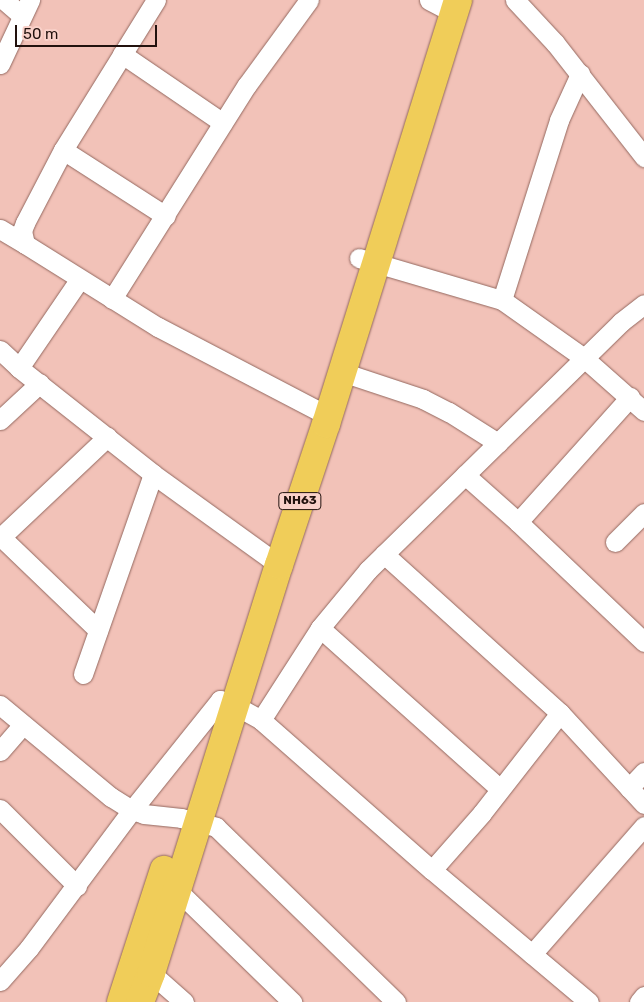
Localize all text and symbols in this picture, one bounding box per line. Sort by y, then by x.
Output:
scale bar [18,15,160,47]
text: 50 m [23,25,58,43]
road number: NH63 [278,492,322,511]

